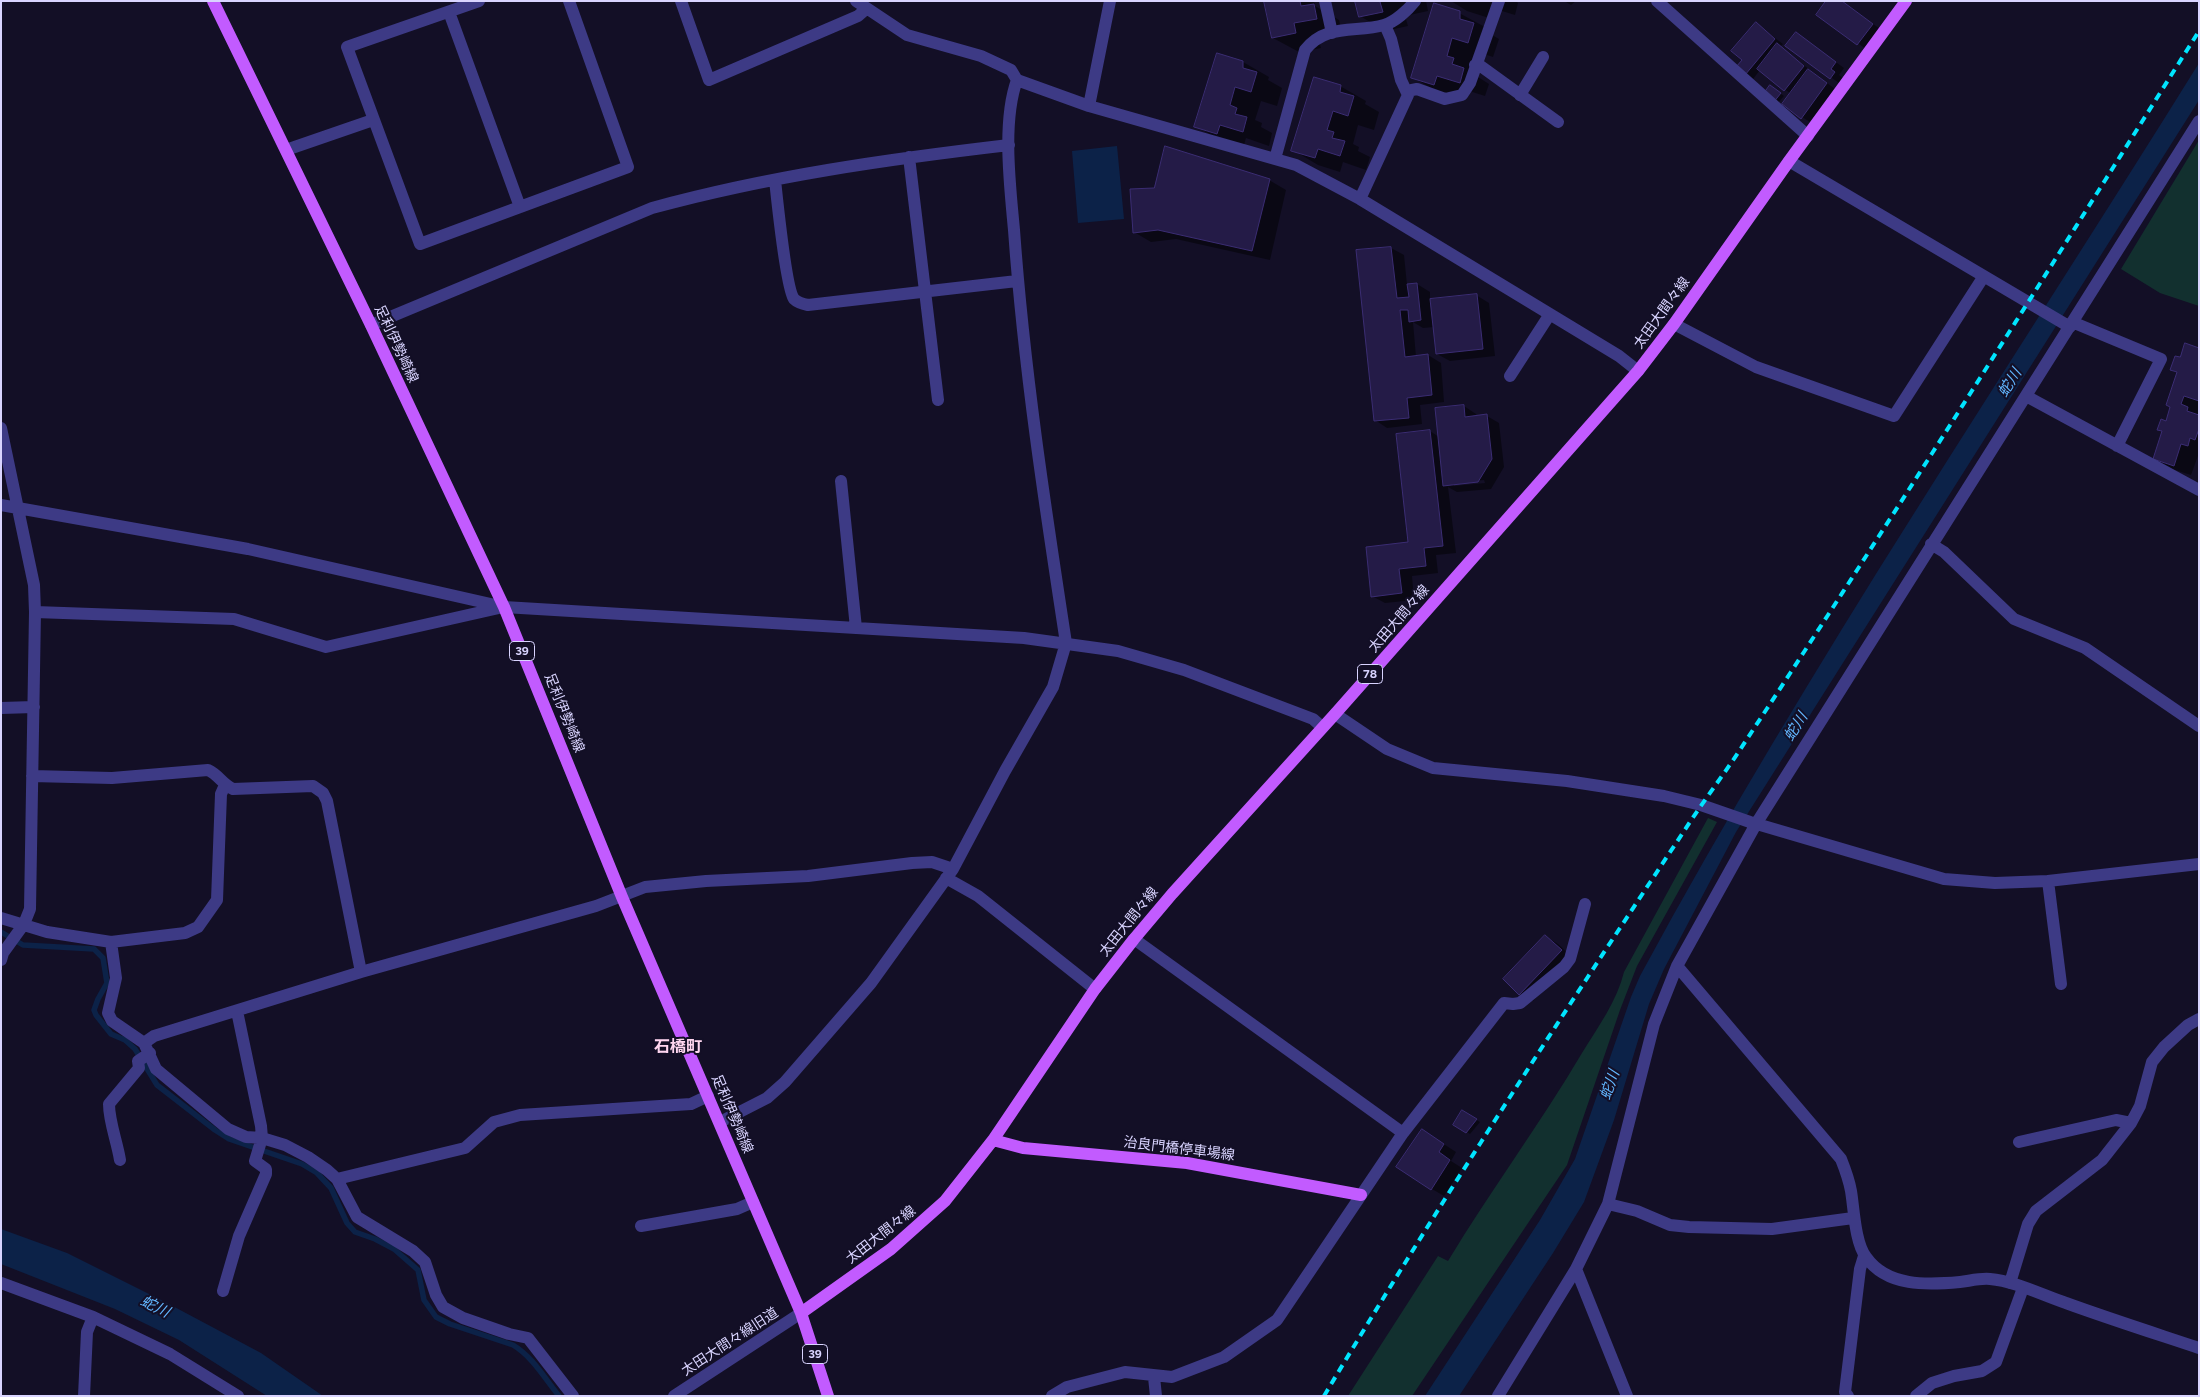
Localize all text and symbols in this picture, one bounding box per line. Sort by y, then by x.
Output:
street label: 太田大間々線 [1631,274,1693,352]
street label: 足利伊勢崎線 [371,302,421,386]
water label: 蛇川 [1994,366,2026,400]
street label: 太田大間々線 [1365,582,1433,656]
road number: 39 [510,641,534,660]
road number: 78 [1358,664,1382,684]
street label: 足利伊勢崎線 [540,671,588,755]
water label: 蛇川 [1780,710,1812,744]
street label: 太田大間々線 [1096,884,1162,960]
district label: 石橋町 [654,1037,702,1057]
water label: 蛇川 [1597,1068,1623,1102]
street label: 足利伊勢崎線 [708,1072,756,1156]
street label: 治良門橋停車場線 [1122,1134,1236,1164]
street label: 太田大間々線 [843,1203,919,1267]
water label: 蛇川 [138,1292,172,1322]
street label: 太田大間々線旧道 [678,1304,782,1380]
road number: 39 [802,1345,828,1364]

